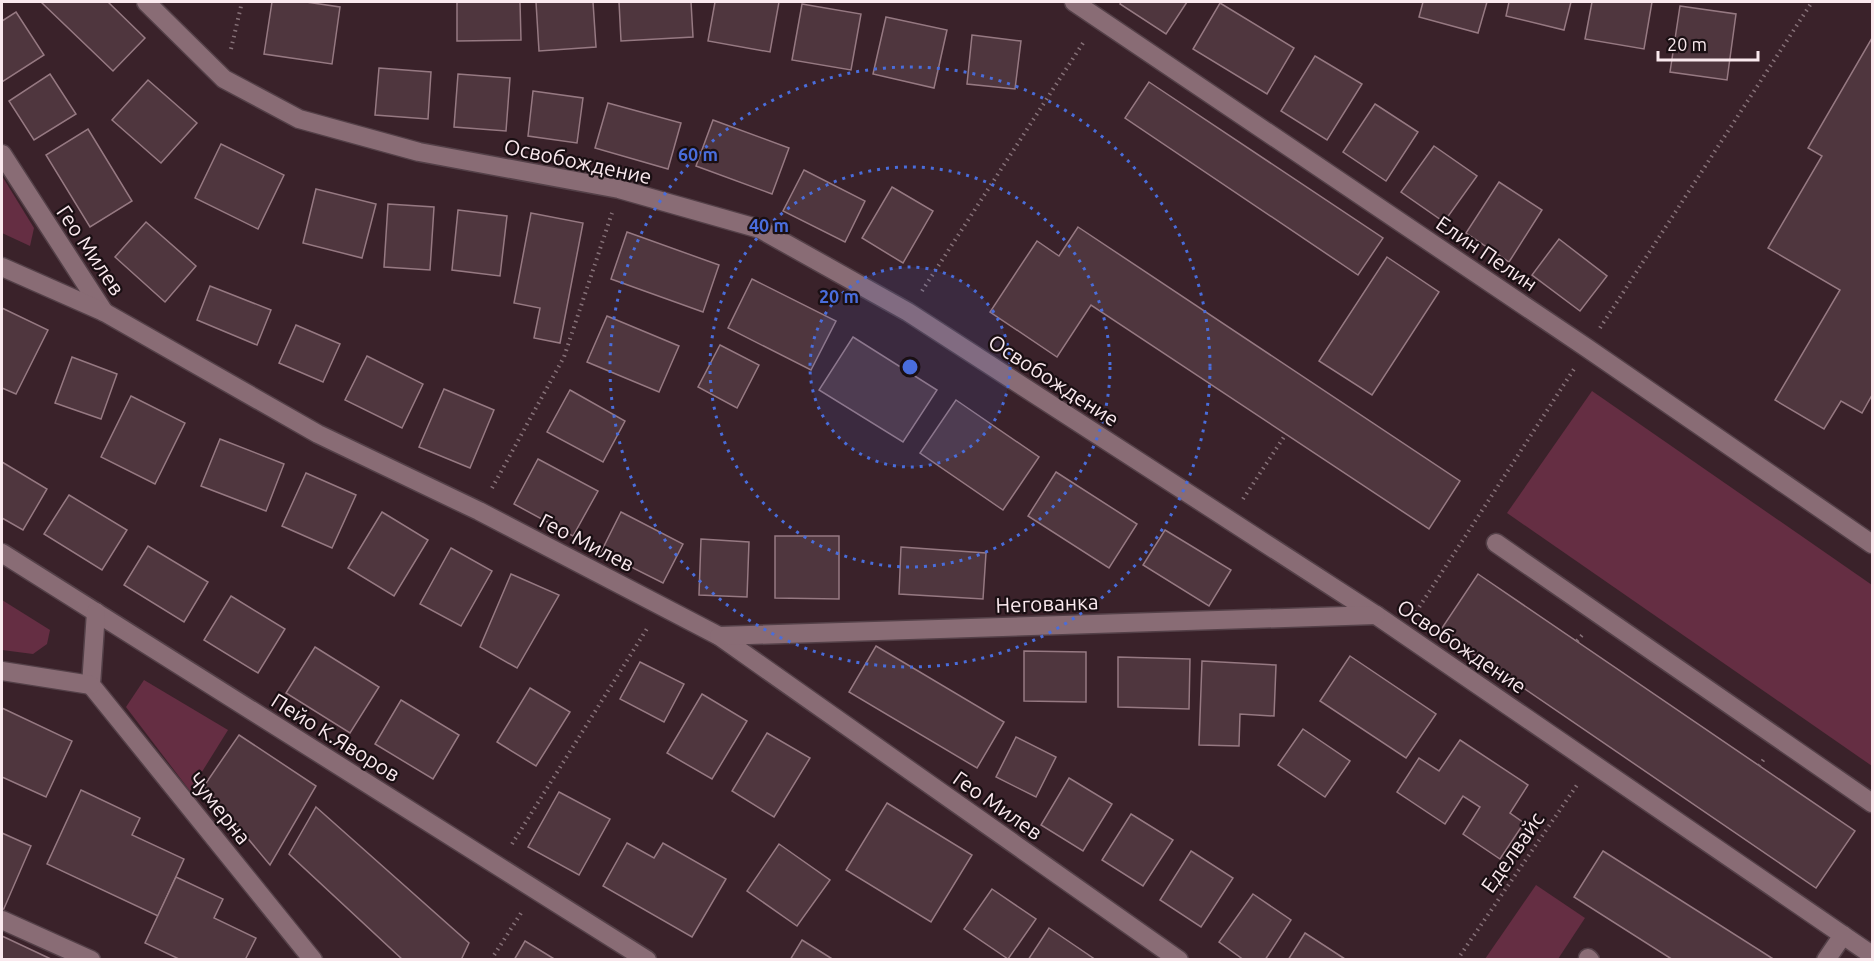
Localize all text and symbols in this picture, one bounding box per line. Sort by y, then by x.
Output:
scale bar [1658,24,1758,62]
text: 20 m [1667,34,1707,54]
street label: Освобождение [502,134,654,188]
text: 60 m [678,144,718,164]
street label: Гео Милев [52,201,130,299]
street label: Елин Пелин [1432,210,1542,296]
text: 40 m [749,215,789,235]
text: 20 m [819,286,859,306]
street label: Освобождение [984,329,1124,431]
centre of rings [900,357,920,377]
street label: Гео Милев [536,508,638,576]
street label: Негованка [995,589,1099,617]
street label: Освобождение [1393,594,1531,698]
street label: Пейо К.Яворов [267,688,405,786]
street label: Гео Милев [949,766,1047,844]
street label: Чумерна [184,767,256,849]
street label: Еделвайс [1476,807,1549,897]

